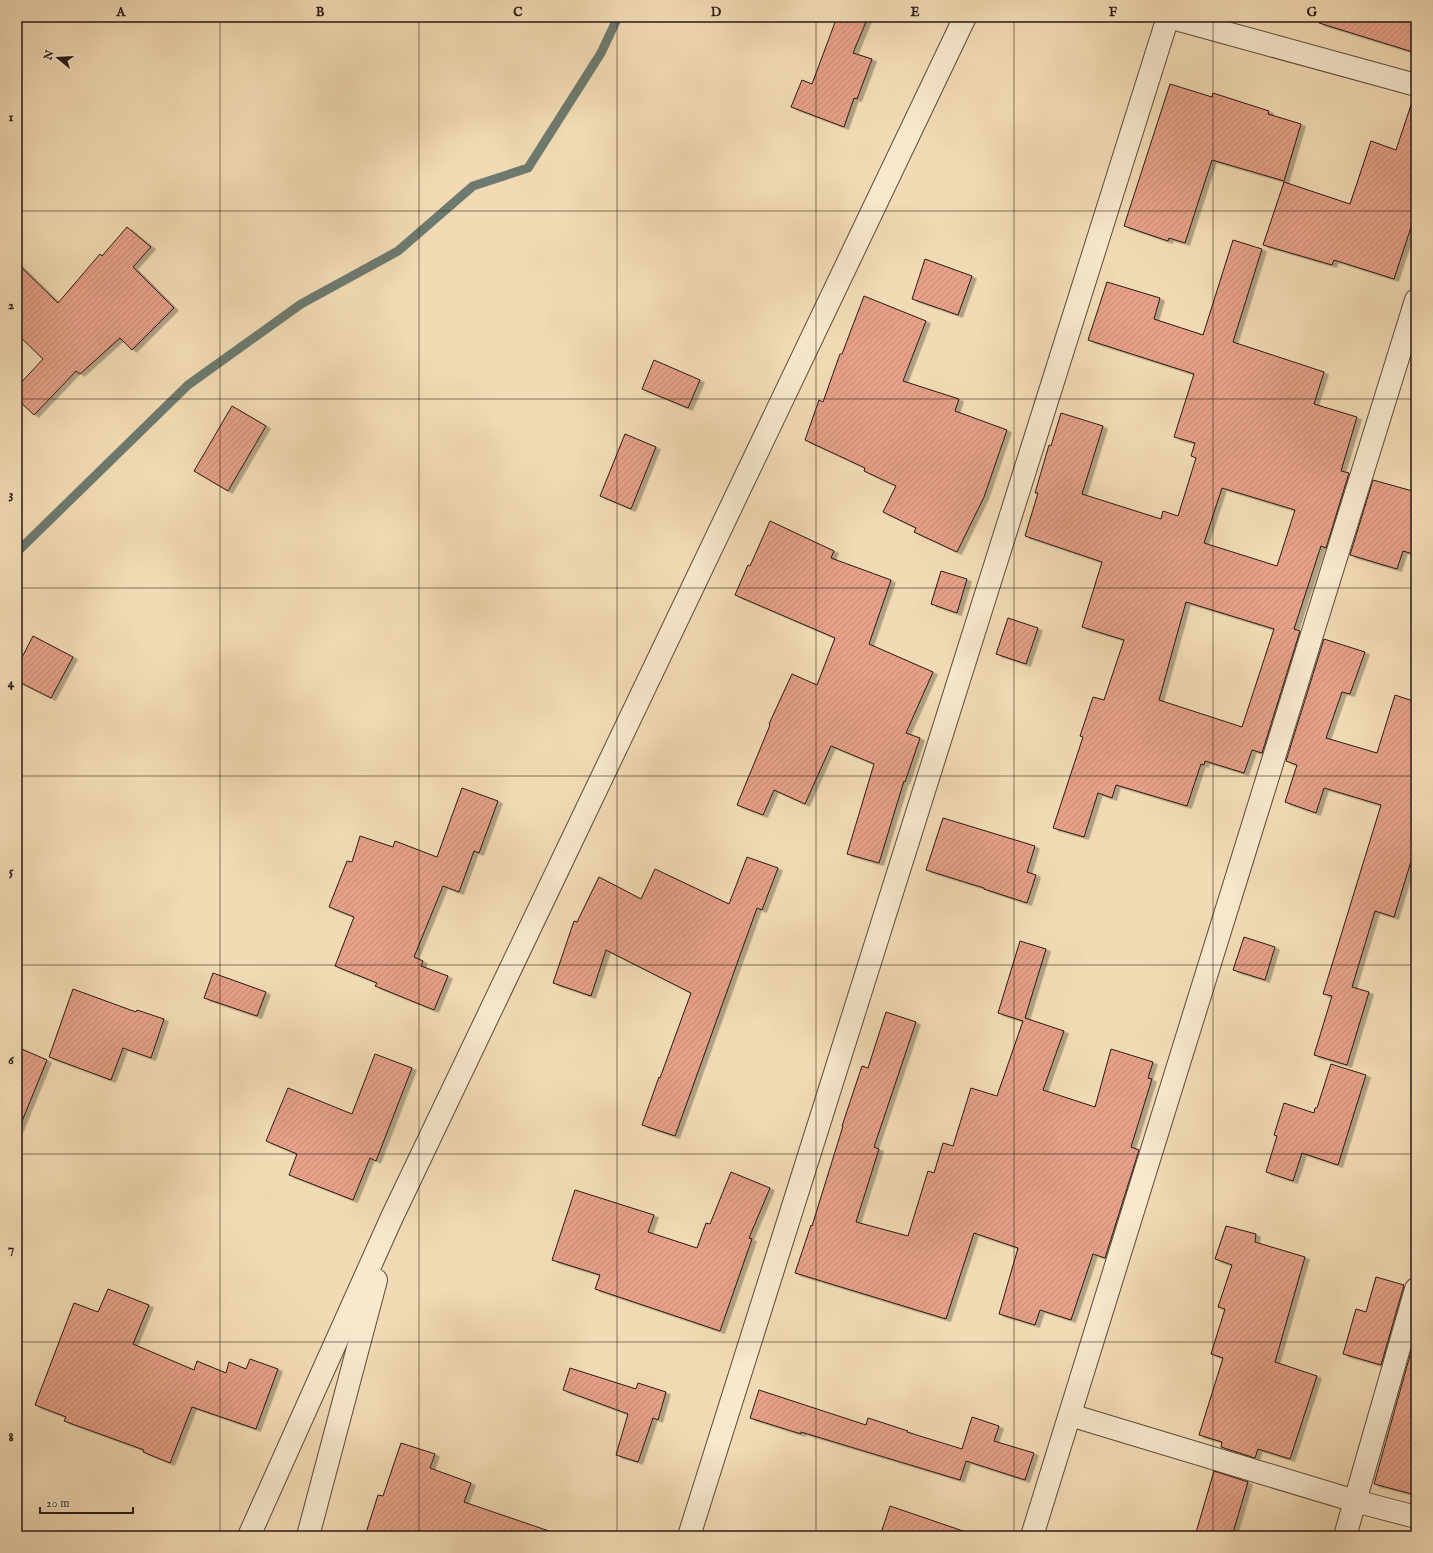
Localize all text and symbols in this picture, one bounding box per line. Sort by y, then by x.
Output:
text: A [116,4,127,21]
text: B [316,4,325,21]
text: C [513,4,523,21]
text: D [711,4,722,21]
text: E [910,4,920,21]
text: F [1109,4,1118,21]
text: G [1307,4,1318,21]
north arrow [38,38,78,78]
text: N [41,48,58,63]
text: 1 [9,109,14,126]
text: 2 [8,297,14,314]
text: 3 [9,486,14,503]
text: 4 [8,675,15,692]
text: 5 [9,863,14,880]
text: 6 [8,1052,14,1069]
text: 7 [8,1241,14,1258]
text: 8 [8,1429,14,1446]
scale bar [40,1489,133,1515]
text: 20 m [46,1496,69,1511]

